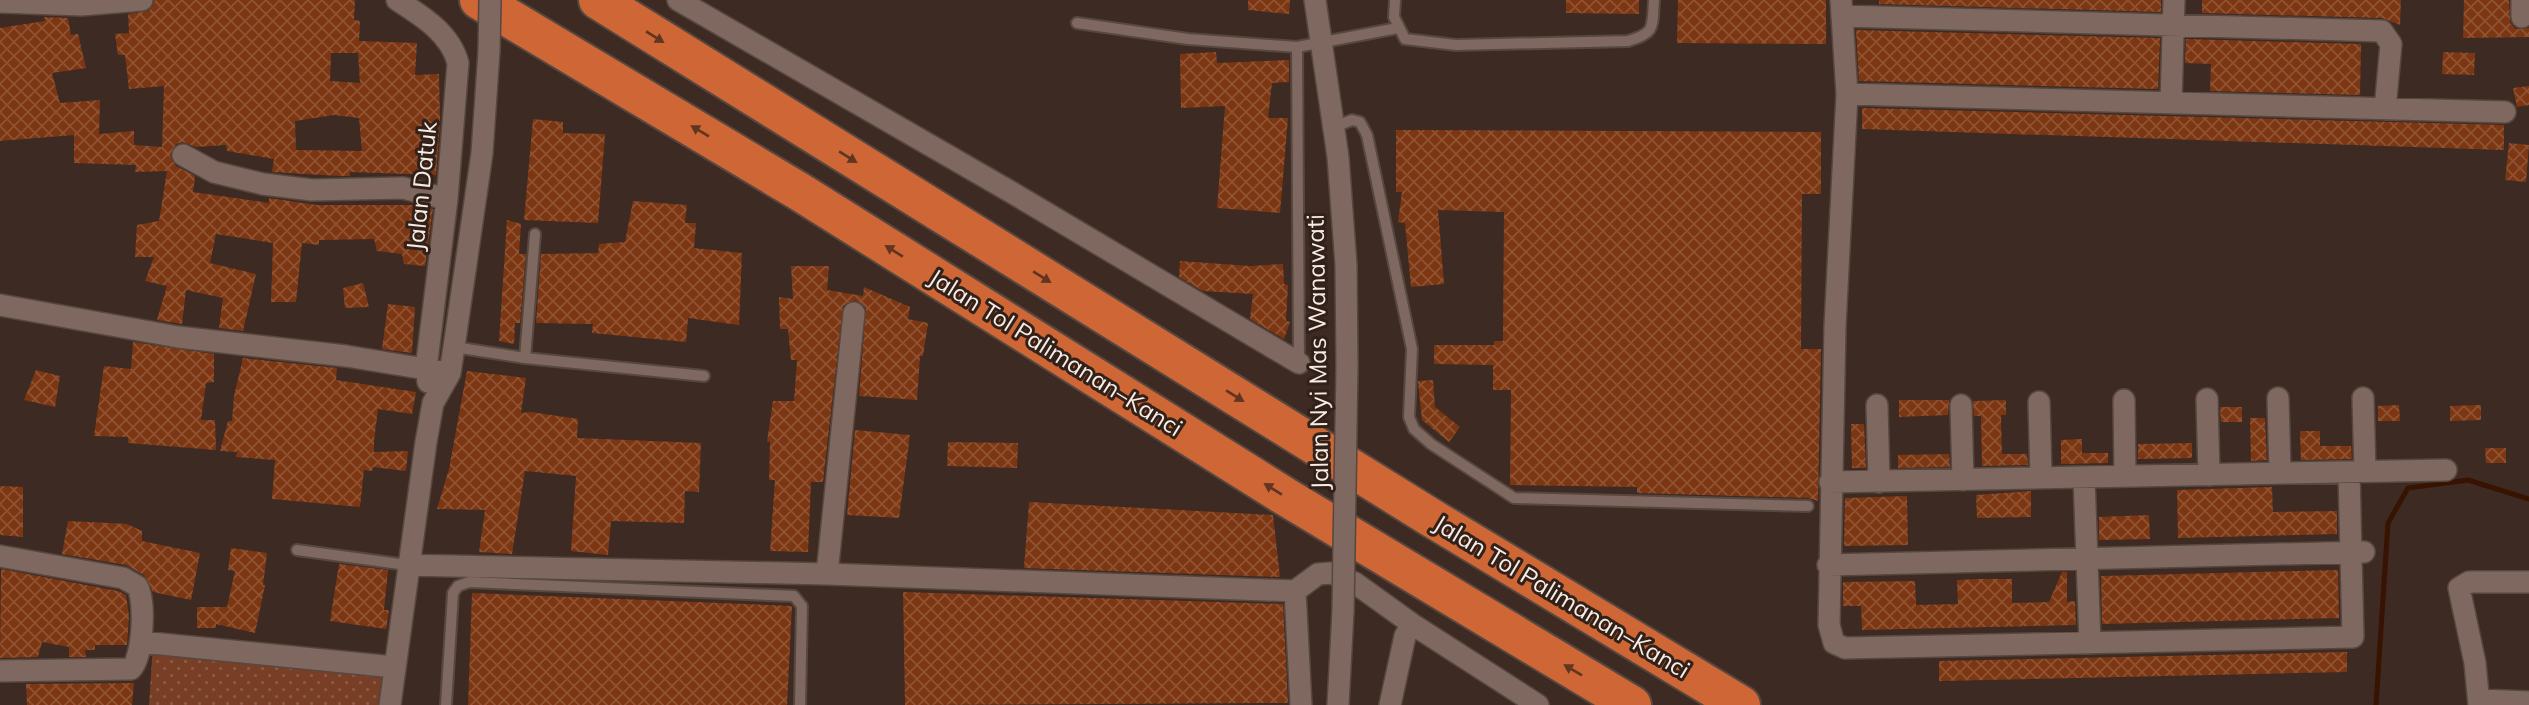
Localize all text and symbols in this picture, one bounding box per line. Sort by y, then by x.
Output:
one-way arrow [646,30,665,43]
street label: Jalan Datuk [399,119,443,252]
one-way arrow [691,125,710,138]
one-way arrow [839,151,858,164]
street label: Jalan Nyi Mas Wanawati [1300,214,1334,490]
one-way arrow [884,244,904,257]
street label: Jalan Tol Palimanan–Kanci [924,262,1188,442]
one-way arrow [1032,270,1051,283]
one-way arrow [1226,390,1245,403]
one-way arrow [1264,483,1283,496]
street label: Jalan Tol Palimanan–Kanci [1429,508,1695,684]
one-way arrow [1564,663,1583,676]

